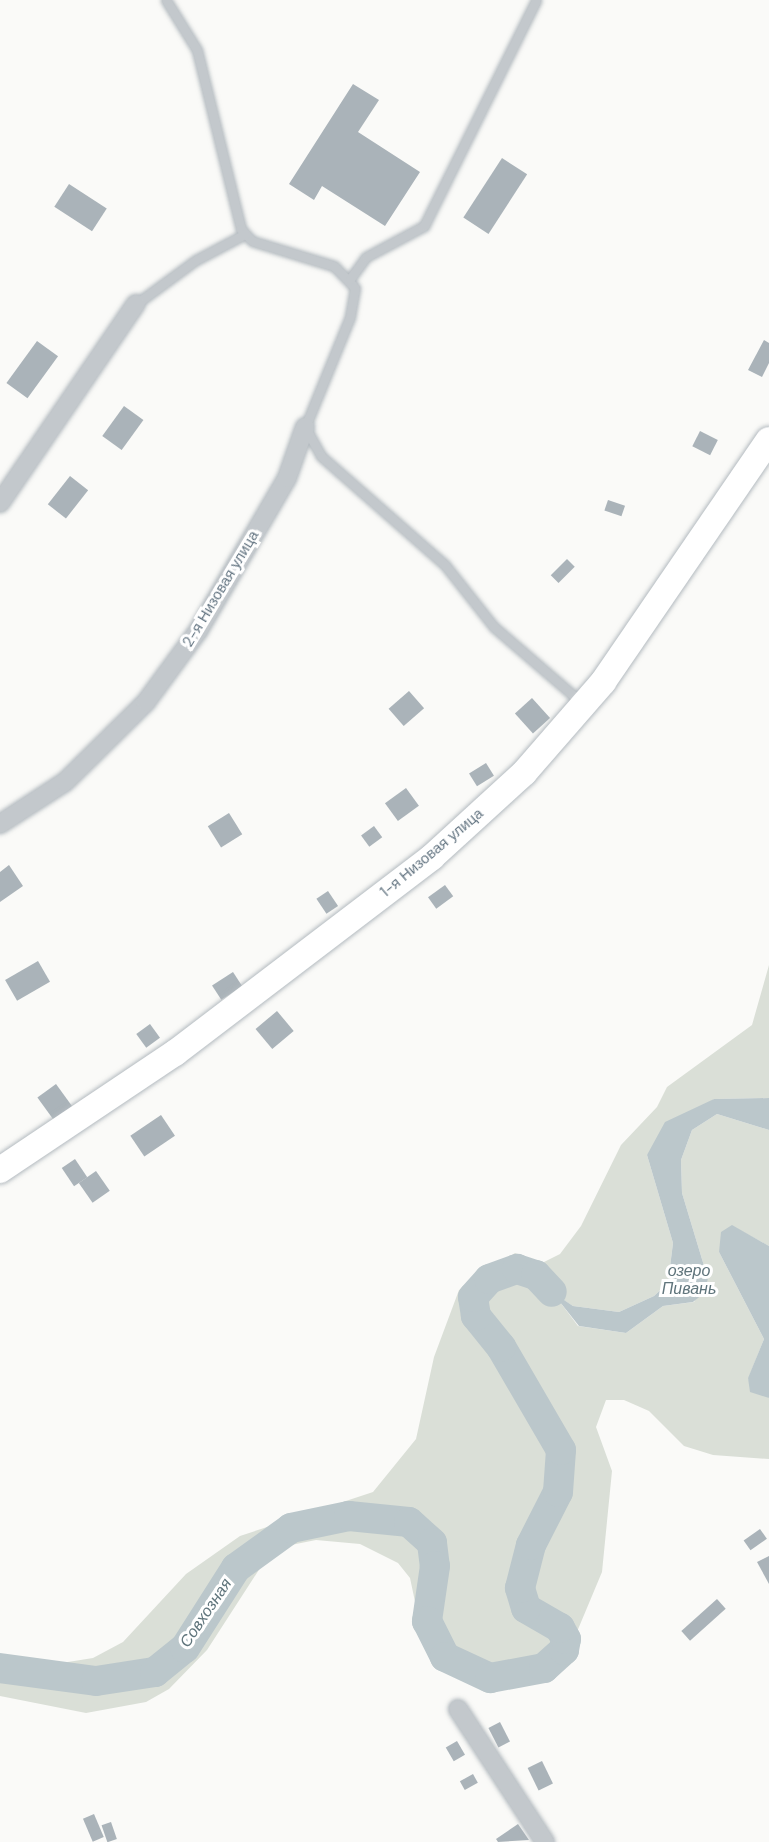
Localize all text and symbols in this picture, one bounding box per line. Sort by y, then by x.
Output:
street label: 2-я Низовая улица [179,528,263,650]
street label: 1-я Низовая улица [377,805,487,901]
water label: озеро Пивань [662,1261,716,1299]
water label: Совхозная [176,1575,236,1651]

